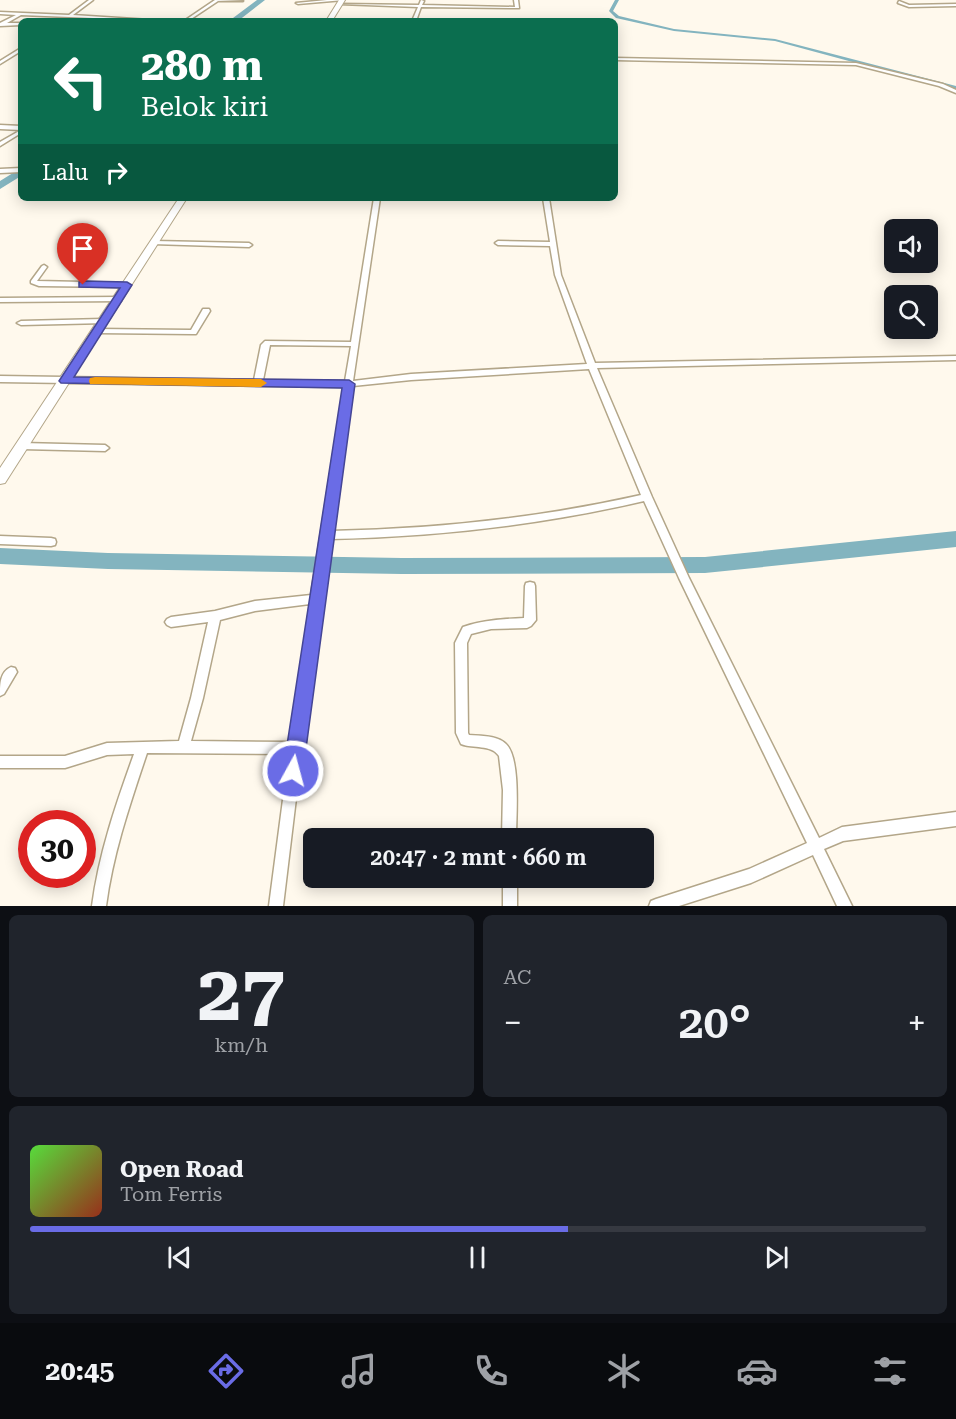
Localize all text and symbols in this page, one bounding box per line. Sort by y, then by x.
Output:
text: 280 m [141,41,263,90]
icon: left [42,42,120,120]
text: Belok kiri [141,91,268,123]
icon: right [100,156,133,189]
text: Lalu [42,160,88,185]
map controls [884,219,938,339]
button: sound [884,219,938,273]
pin [57,223,108,285]
icon: arrive [66,232,99,265]
button: search [884,285,938,339]
position arrow [261,739,325,803]
speed limit sign: 30 [18,810,96,888]
text: 20:47 · 2 mnt · 660 m [370,845,587,870]
text: 27 [198,948,285,1039]
text: AC [504,965,531,989]
text: 20° [678,996,751,1049]
text: − [504,1003,522,1042]
text: + [908,1003,926,1042]
text: km/h [214,1033,268,1057]
text: Open Road [120,1157,243,1182]
text: Tom Ferris [120,1182,222,1206]
icon: previous [163,1241,196,1274]
icon: pause [461,1241,494,1274]
icon: next [760,1241,793,1274]
icon: directions [205,1350,247,1392]
icon: music [338,1350,380,1392]
icon: phone [470,1350,512,1392]
icon: climate [603,1350,645,1392]
icon: car [736,1350,778,1392]
icon: filters [869,1350,911,1392]
text: 20:45 [45,1355,114,1387]

